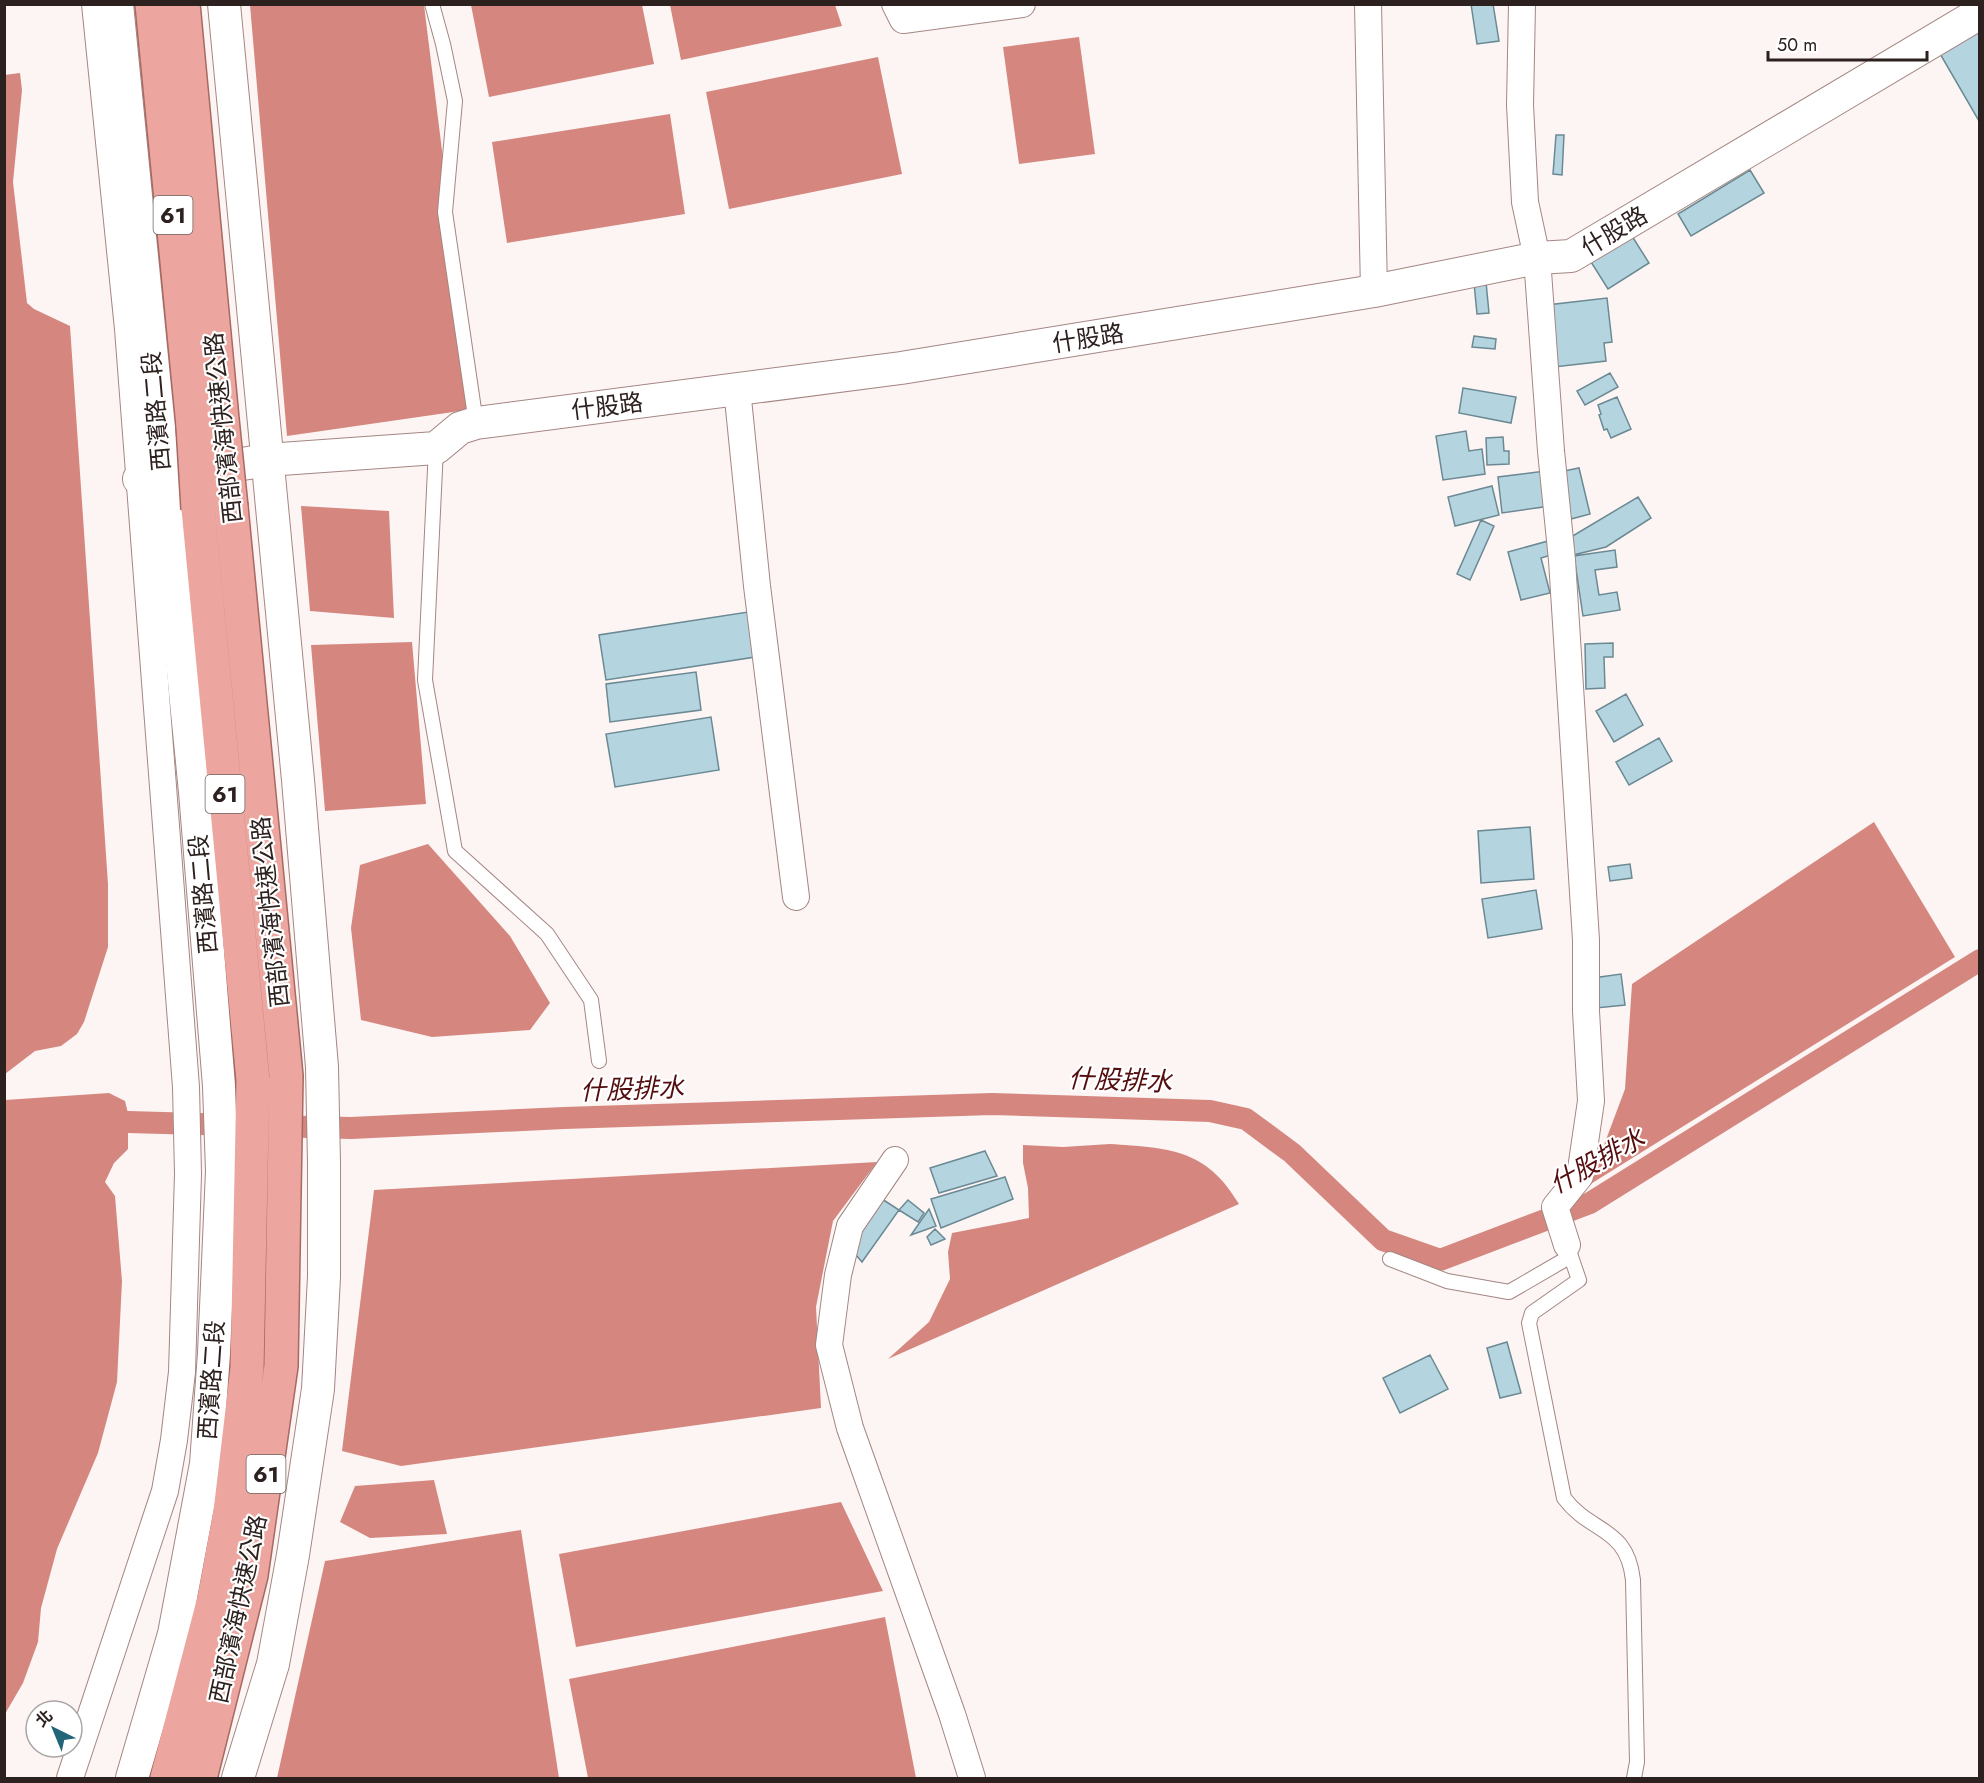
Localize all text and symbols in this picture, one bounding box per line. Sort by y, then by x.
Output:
scale bar [1768,24,1927,62]
text: 50 m [1777,32,1817,58]
road number: 61 [154,196,192,234]
street label: 什股路 [1574,197,1654,265]
street label: 什股路 [1050,315,1126,361]
street label: 西部濱海快速公路 [196,331,250,525]
street label: 西濱路二段 [133,350,179,472]
street label: 什股路 [569,384,645,428]
road number: 61 [206,775,244,813]
street label: 西部濱海快速公路 [243,815,297,1009]
street label: 西濱路二段 [180,833,226,955]
water label: 什股排水 [1067,1059,1174,1101]
water label: 什股排水 [579,1068,686,1110]
water label: 什股排水 [1542,1119,1653,1203]
street label: 西濱路二段 [189,1319,233,1441]
road number: 61 [246,1455,286,1493]
street label: 西部濱海快速公路 [201,1511,275,1707]
north arrow [24,1699,84,1759]
text: 北 [30,1705,58,1732]

